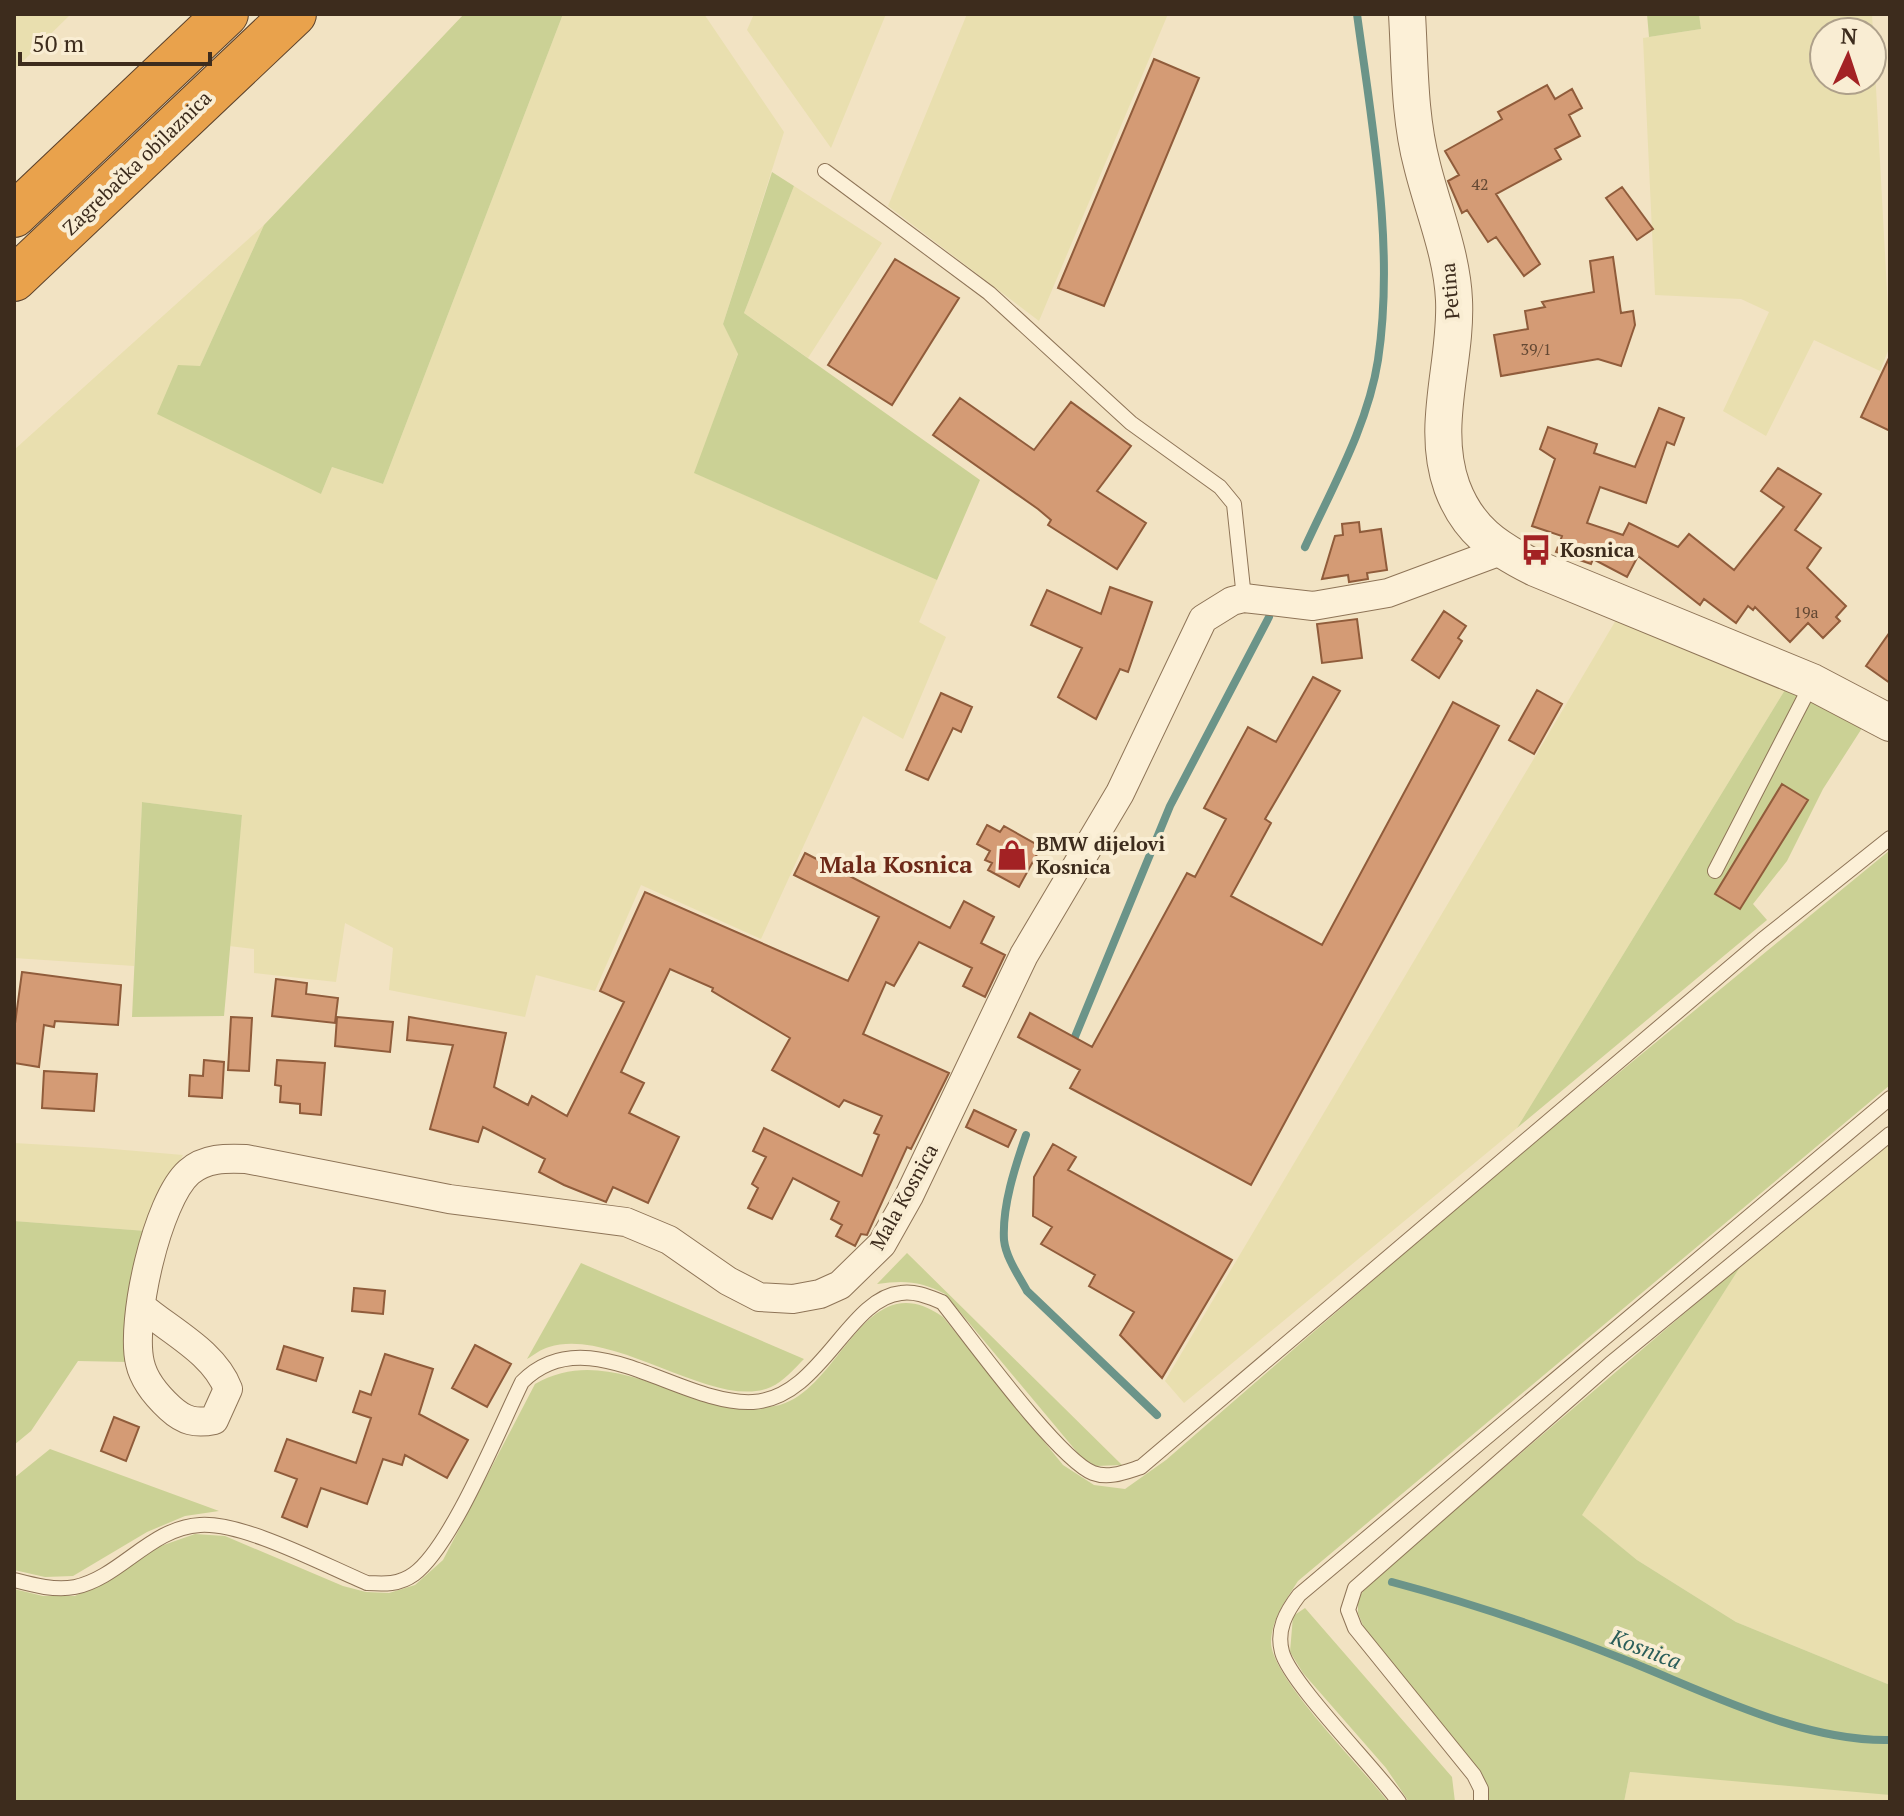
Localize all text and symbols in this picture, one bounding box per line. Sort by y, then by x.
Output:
scale bar [20,16,210,66]
north arrow [1808,16,1888,96]
text: N [1840,21,1858,50]
text: 50 m [32,27,84,59]
street label: Zagrebačka obilaznica [56,84,217,241]
house number: 42 [1471,173,1489,195]
street label: Petina [1434,262,1465,321]
house number: 39/1 [1520,338,1552,360]
bus stop icon: Kosnica [1519,533,1553,567]
place label: Kosnica [1560,536,1635,563]
house number: 19a [1793,601,1819,623]
place label: BMW dijelovi Kosnica [1036,830,1165,880]
shop icon: BMW dijelovi Kosnica [995,838,1029,872]
district label: Mala Kosnica [820,848,973,880]
street label: Mala Kosnica [863,1139,944,1255]
water label: Kosnica [1606,1621,1686,1675]

